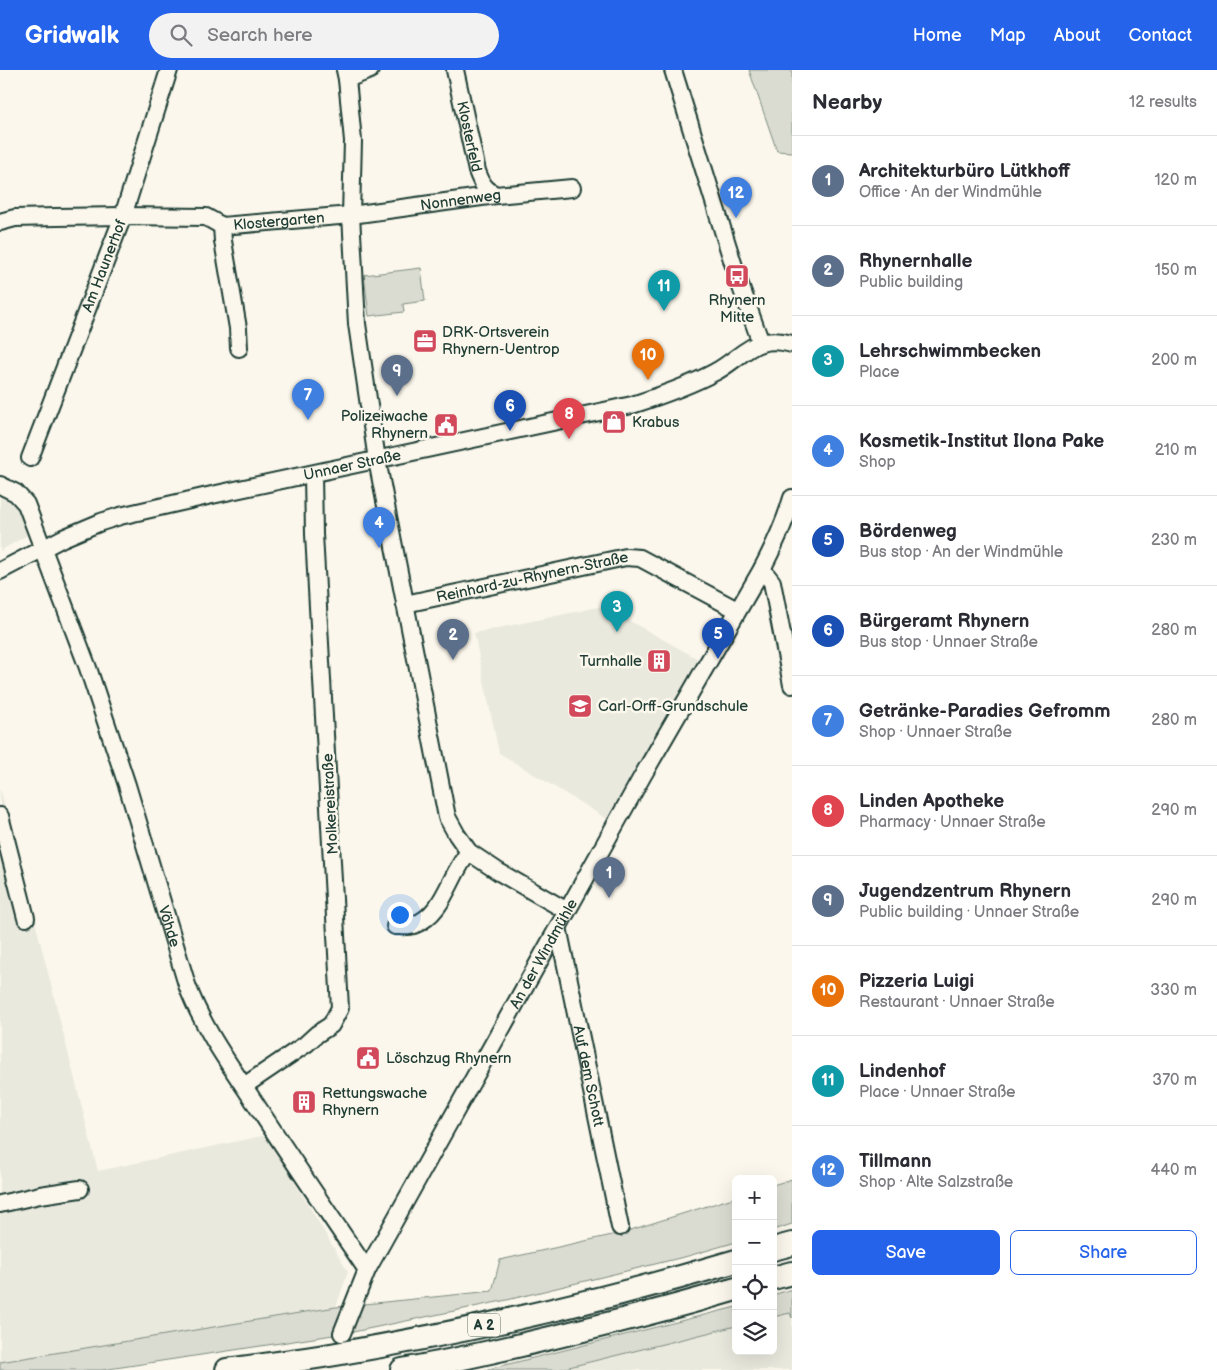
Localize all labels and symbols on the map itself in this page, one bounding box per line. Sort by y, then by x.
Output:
street label: Klosterfeld [452,99,486,174]
pin: 12 [720,177,752,218]
street label: Nonnenweg [419,186,502,215]
street label: Klostergarten [233,208,325,235]
street label: Am Haunerhof [78,217,131,315]
bus stop icon: Rhynern Mitte [724,263,750,289]
pin: 11 [648,270,680,311]
place label: Rhynern Mitte [709,291,765,327]
place label: DRK-Ortsverein Rhynern-Uentrop [442,323,560,359]
office icon: DRK-Ortsverein Rhynern-Uentrop [412,328,438,354]
pin: 10 [632,339,664,380]
pin: 9 [381,355,413,396]
pin: 7 [292,379,324,420]
pin: 6 [494,390,526,431]
pin: 8 [553,398,585,439]
place label: Polizeiwache Rhynern [341,407,428,443]
shop icon: Krabus [601,409,627,435]
public building icon: Polizeiwache Rhynern [433,412,459,438]
place label: Krabus [632,413,680,432]
street label: Unnaer Straße [302,446,403,485]
pin: 4 [363,507,395,548]
street label: Reinhard-zu-Rhynern-Straße [435,548,630,607]
pin: 3 [601,591,633,632]
pin: 5 [702,618,734,659]
pin: 2 [437,619,469,660]
building icon: Turnhalle [646,648,672,674]
place label: Turnhalle [580,652,642,671]
school or university icon: Carl-Orff-Grundschule [567,693,593,719]
place label: Carl-Orff-Grundschule [598,697,748,716]
street label: Molkereistraße [318,753,343,855]
pin: 1 [593,857,625,898]
street label: An der Windmühle [506,895,582,1012]
your location [387,902,413,928]
street label: Vöhde [154,903,184,950]
street label: Auf dem Schott [569,1024,608,1129]
public building icon: Löschzug Rhynern [355,1045,381,1071]
place label: Löschzug Rhynern [386,1049,512,1068]
place label: Rettungswache Rhynern [322,1084,427,1120]
building icon: Rettungswache Rhynern [291,1089,317,1115]
road number: A 2 [468,1314,500,1336]

